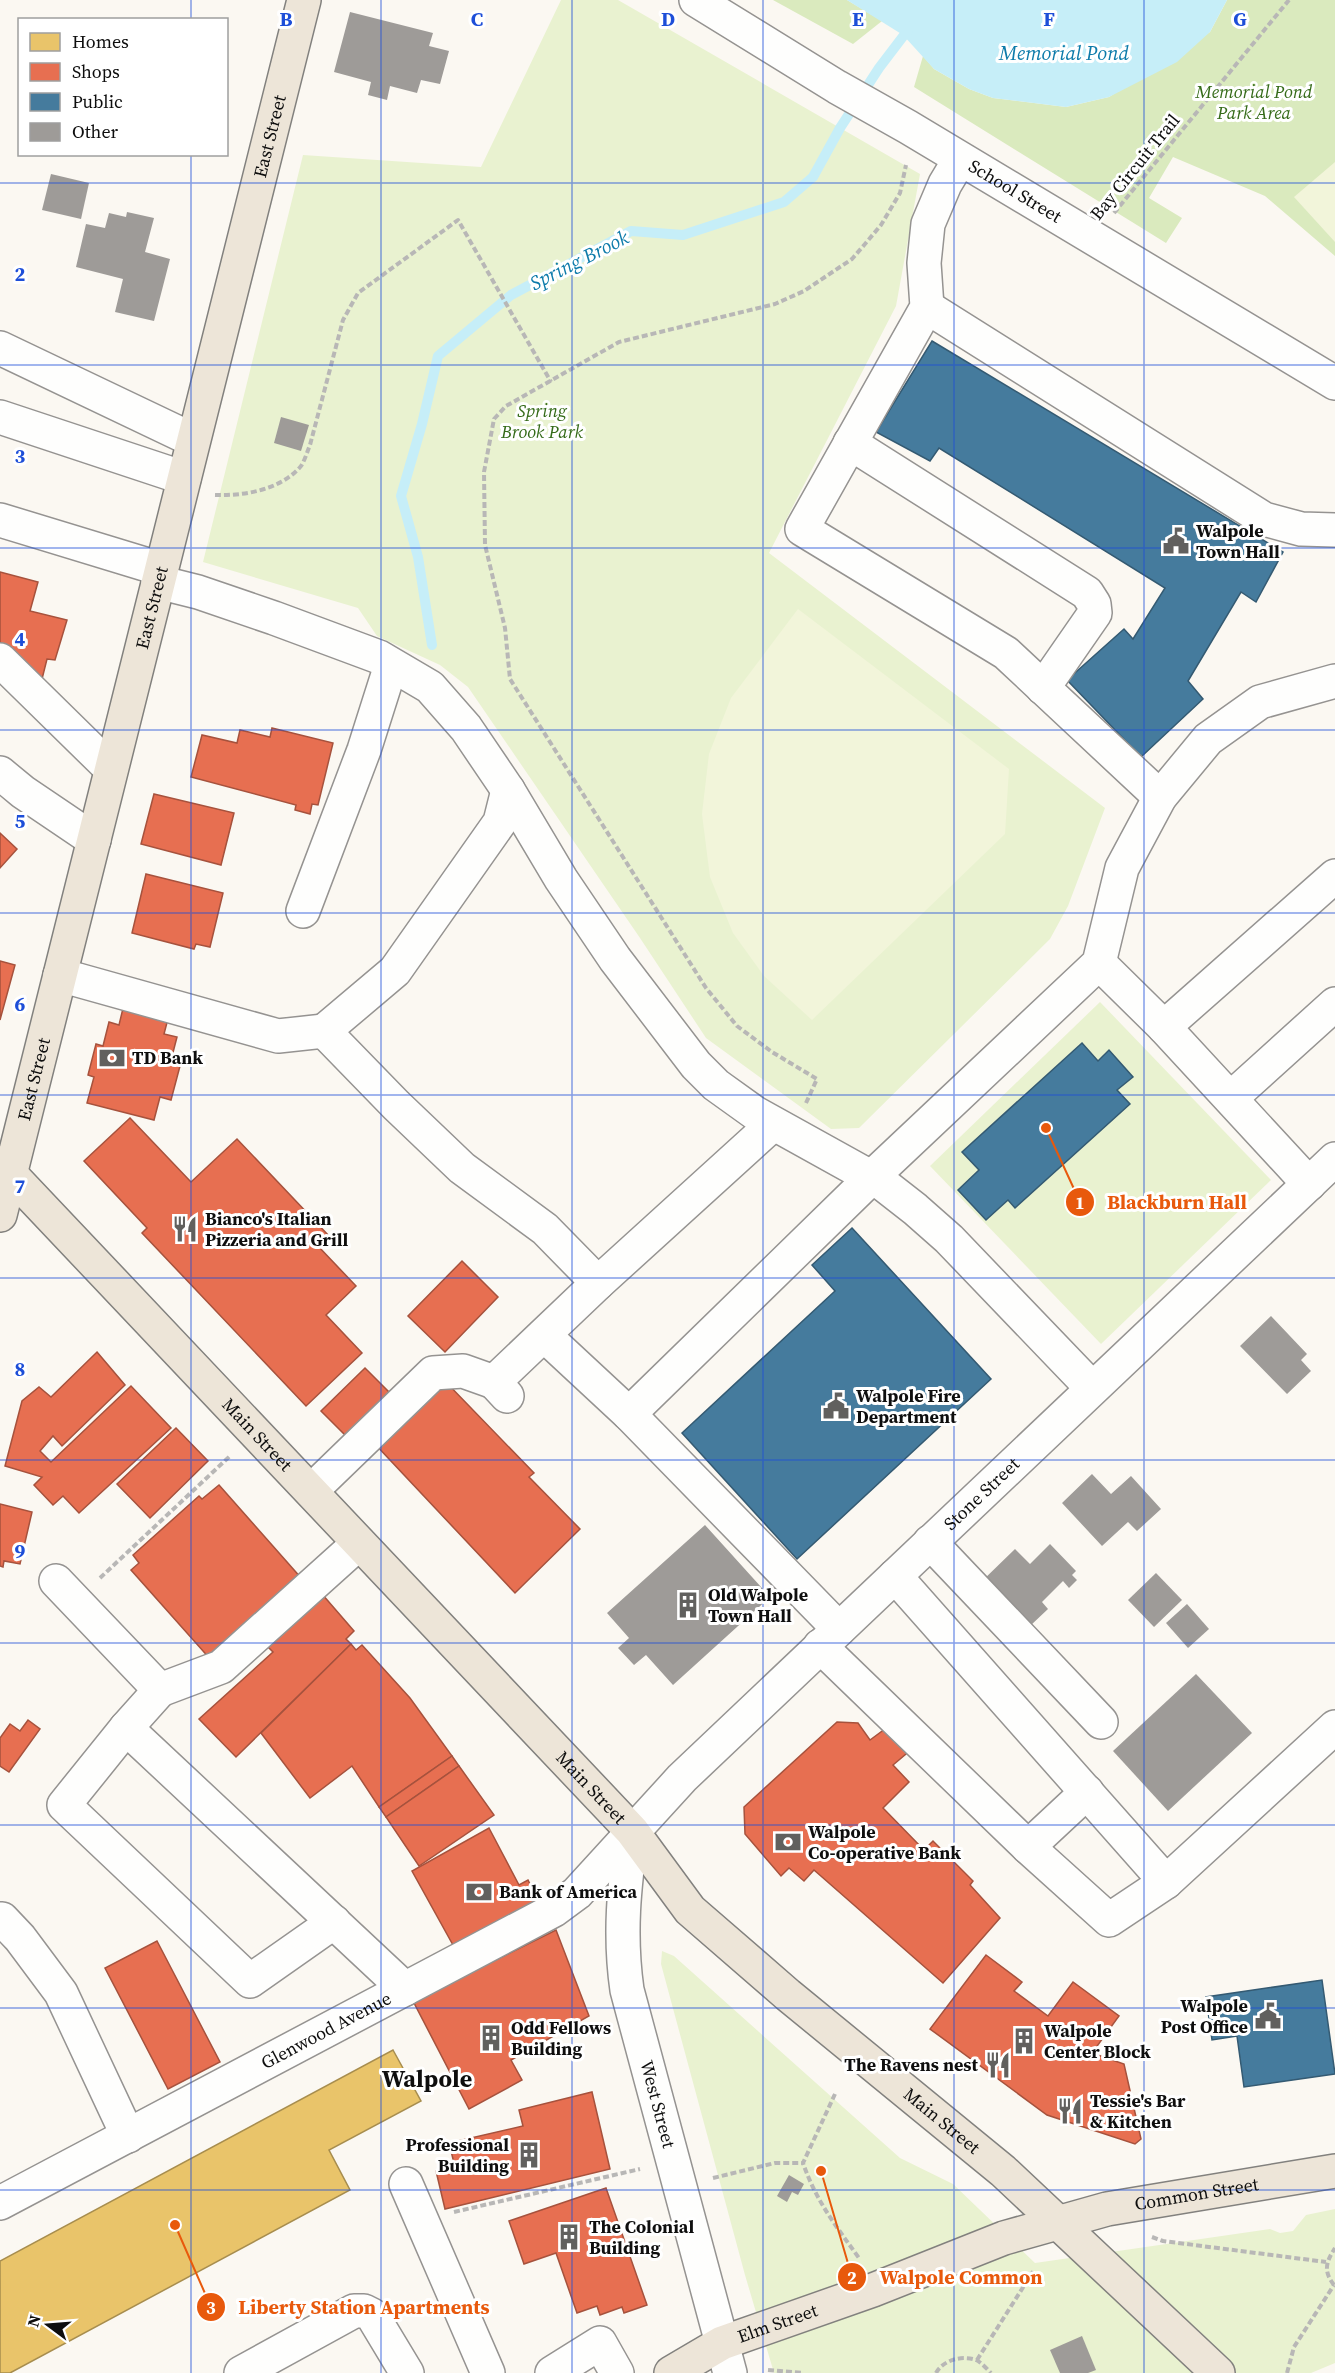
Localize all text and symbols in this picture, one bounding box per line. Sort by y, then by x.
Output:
text: B [279,5,293,33]
text: C [471,5,483,33]
text: D [661,5,675,33]
text: E [852,5,864,33]
text: F [1043,5,1055,33]
text: G [1233,5,1247,33]
legend [18,18,228,156]
text: Homes [72,29,129,54]
water label: Memorial Pond [998,39,1129,67]
text: Shops [72,59,120,84]
park label: Memorial Pond Park Area [1195,79,1313,125]
text: Public [72,89,123,114]
street label: East Street [247,92,292,180]
street label: Bay Circuit Trail [1084,108,1185,225]
text: Other [72,119,119,144]
street label: School Street [964,153,1067,228]
water label: Spring Brook [525,223,634,297]
text: 2 [15,260,26,288]
park label: Spring Brook Park [500,398,584,444]
text: 3 [15,442,26,470]
place label: Walpole Town Hall [1196,518,1280,564]
public building icon: Walpole Town Hall [1161,526,1191,556]
street label: East Street [129,563,174,652]
text: 4 [15,625,26,653]
text: 5 [15,807,26,835]
text: 6 [15,990,26,1018]
street label: East Street [11,1035,56,1123]
bank icon: TD Bank [97,1043,127,1073]
place label: TD Bank [132,1045,203,1070]
text: 7 [15,1172,26,1200]
callout: Blackburn Hall [1065,1183,1259,1221]
text: Blackburn Hall [1107,1188,1247,1216]
text: 1 [1075,1190,1085,1215]
place label: Bianco's Italian Pizzeria and Grill [205,1206,348,1252]
restaurant icon: Bianco's Italian Pizzeria and Grill [170,1214,200,1244]
text: 8 [15,1355,25,1383]
place label: Walpole Fire Department [856,1383,961,1429]
public building icon: Walpole Fire Department [821,1391,851,1421]
street label: Main Street [217,1392,298,1476]
street label: Stone Street [938,1451,1025,1536]
text: 9 [15,1537,26,1565]
place label: Old Walpole Town Hall [708,1582,808,1628]
building icon: Old Walpole Town Hall [673,1590,703,1620]
street label: Main Street [551,1745,632,1830]
place label: Walpole Co-operative Bank [808,1819,961,1865]
bank icon: Walpole Co-operative Bank [773,1827,803,1857]
bank icon: Bank of America [464,1877,494,1907]
place label: Bank of America [499,1879,638,1904]
street label: Glenwood Avenue [256,1985,395,2075]
place label: Walpole Post Office [1161,1993,1248,2039]
public building icon: Walpole Post Office [1253,2001,1283,2031]
place label: Odd Fellows Building [511,2015,611,2061]
place label: Walpole Center Block [1044,2018,1151,2064]
building icon: Odd Fellows Building [476,2023,506,2053]
building icon: Walpole Center Block [1009,2026,1039,2056]
restaurant icon: The Ravens nest [983,2050,1013,2080]
place label: The Ravens nest [844,2052,979,2077]
street label: West Street [634,2058,682,2151]
district label: Walpole [382,2062,472,2095]
street label: Main Street [898,2082,986,2159]
place label: Tessie's Bar & Kitchen [1090,2088,1186,2134]
restaurant icon: Tessie's Bar & Kitchen [1055,2096,1085,2126]
place label: Professional Building [406,2132,509,2178]
building icon: Professional Building [514,2140,544,2170]
street label: Common Street [1133,2171,1261,2216]
place label: The Colonial Building [589,2214,694,2260]
building icon: The Colonial Building [554,2222,584,2252]
callout: Walpole Common [837,2258,1054,2296]
text: Walpole Common [879,2263,1043,2291]
text: 2 [847,2265,857,2290]
callout: Liberty Station Apartments [196,2288,501,2326]
text: Liberty Station Apartments [238,2293,490,2321]
north arrow [18,2295,78,2355]
text: 3 [206,2295,216,2320]
street label: Elm Street [734,2297,821,2349]
text: N [21,2312,46,2329]

